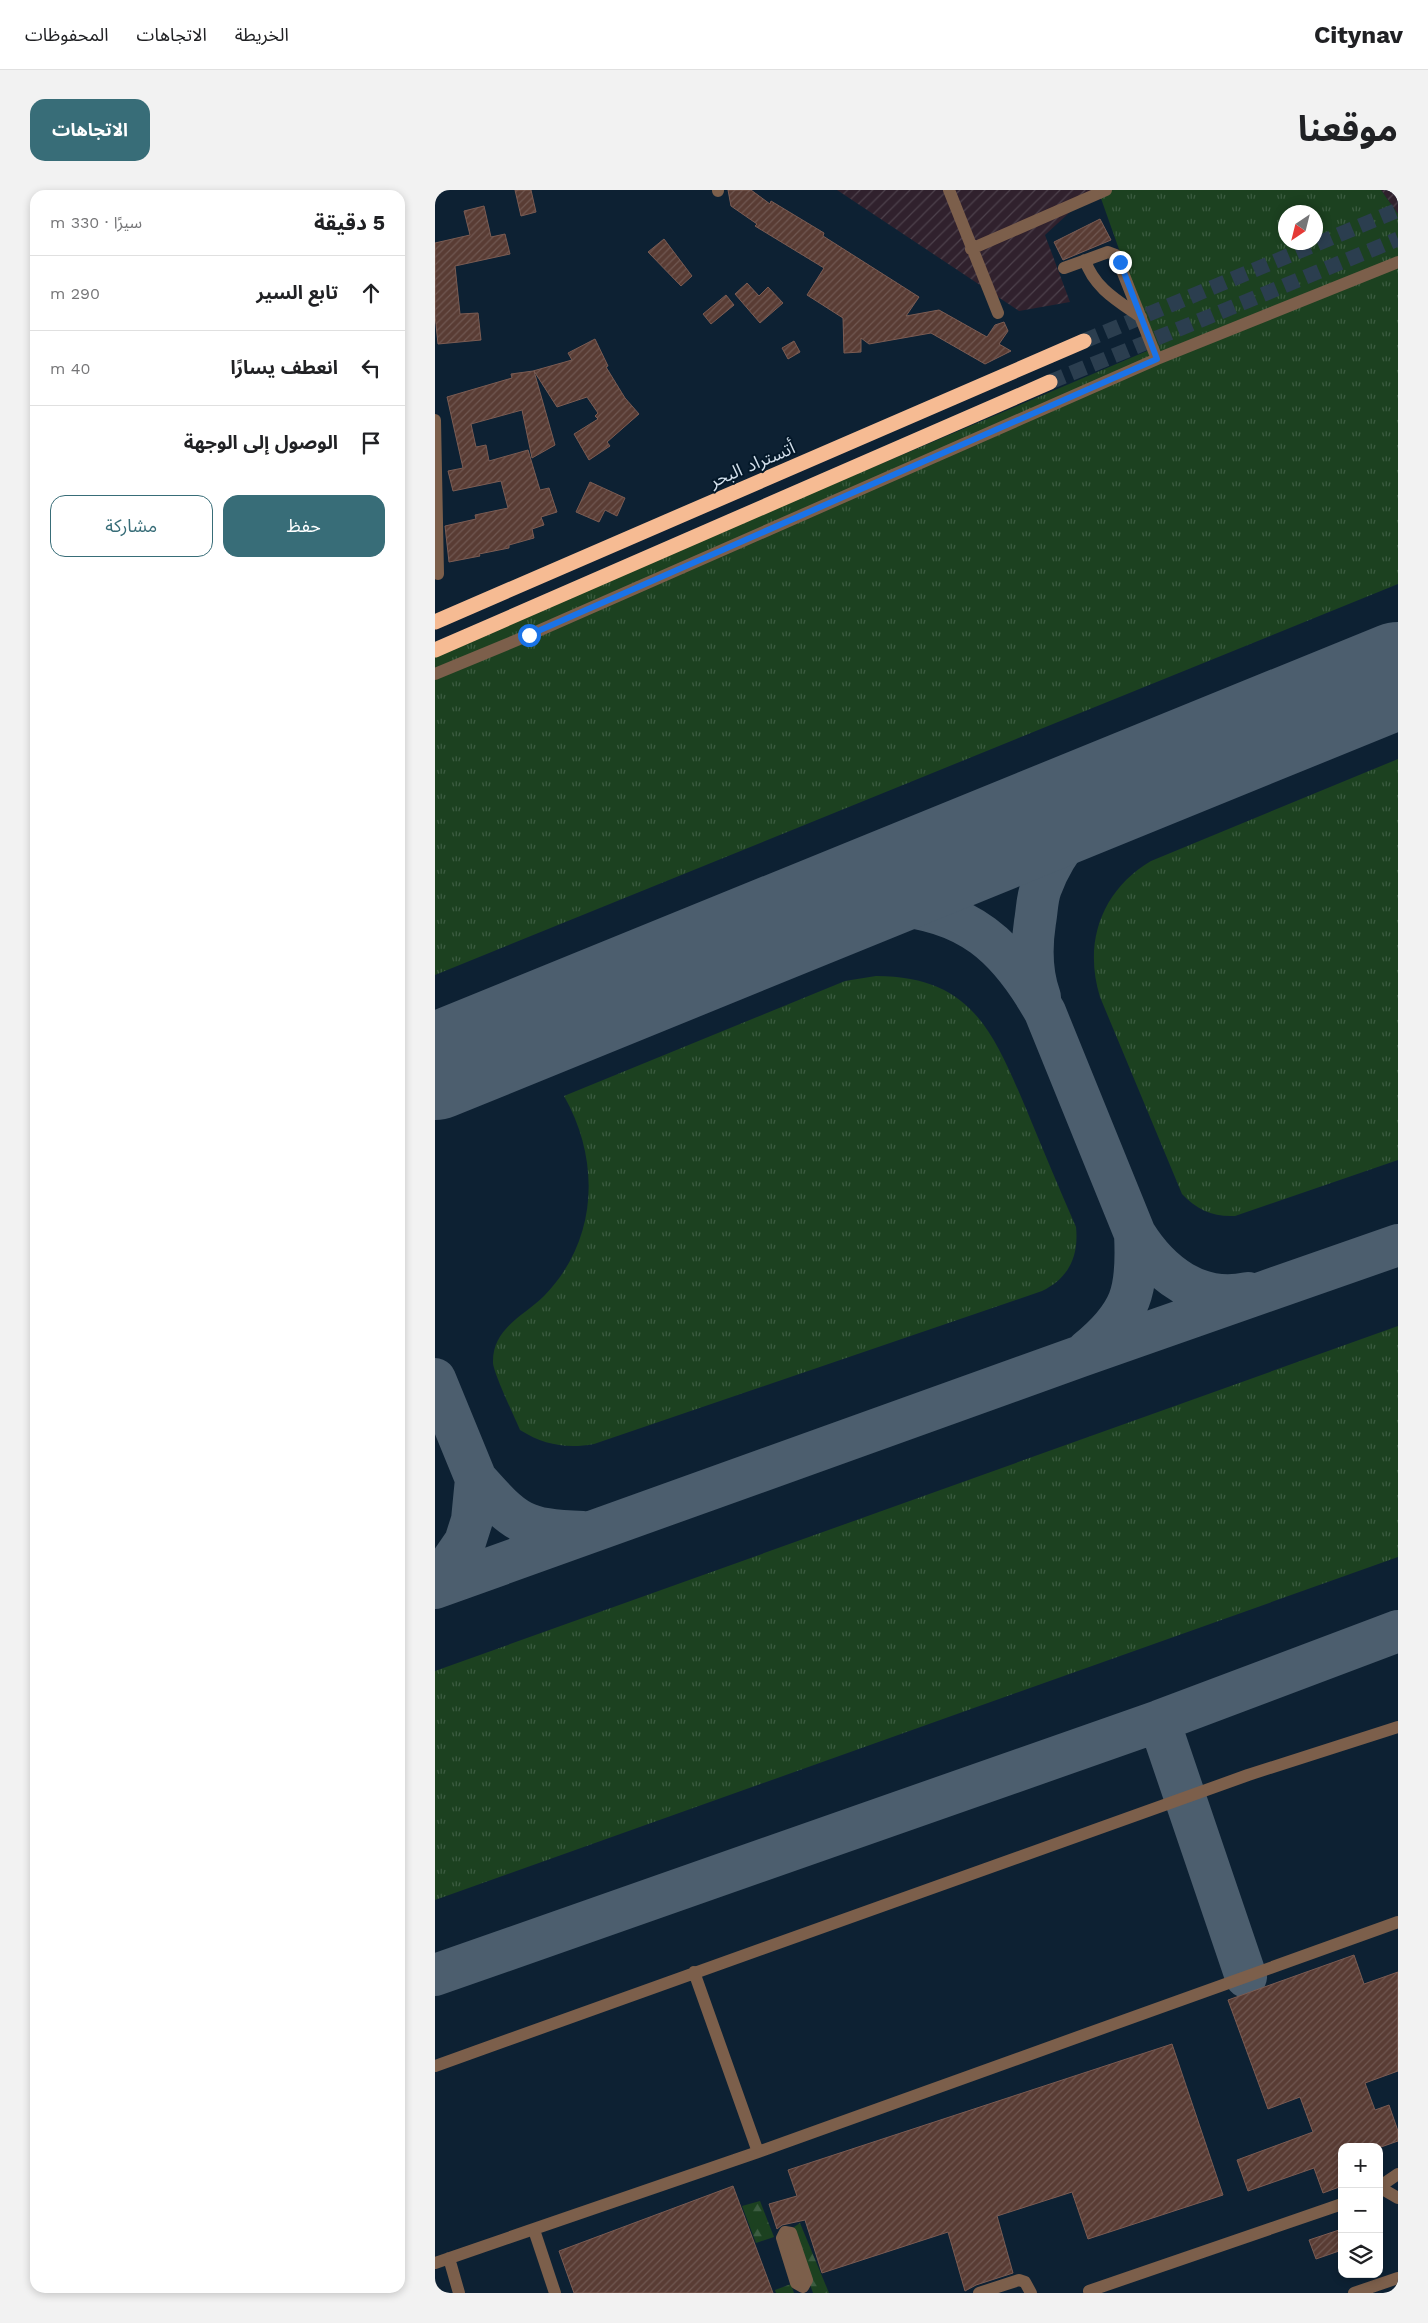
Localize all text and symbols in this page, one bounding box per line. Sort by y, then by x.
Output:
text: Citynav [1314,21,1403,49]
text: المحفوظات [25,24,109,45]
text: الاتجاهات [137,24,207,45]
text: الخريطة [235,24,289,45]
button: الاتجاهات [30,99,150,161]
text: موقعنا [1298,108,1398,150]
north arrow [1278,205,1323,250]
text: 5 دقيقة [314,210,385,235]
text: سيرًا · 330 m [50,213,142,232]
route end [1109,251,1132,274]
icon: ahead [357,279,385,307]
text: تابع السير [256,281,338,304]
text: 290 m [50,284,100,303]
icon: left [357,354,385,382]
text: انعطف يسارًا [230,356,338,379]
text: 40 m [50,359,90,378]
icon: arrive [357,429,385,457]
text: الوصول إلى الوجهة [184,431,338,454]
street label: أتستراد البحر [705,436,798,493]
button: مشاركة [50,495,213,557]
button: حفظ [223,495,385,557]
route start [518,624,541,647]
map controls [1338,2143,1383,2278]
button: + [1338,2143,1383,2188]
button: − [1338,2188,1383,2233]
button: layers [1338,2233,1383,2278]

